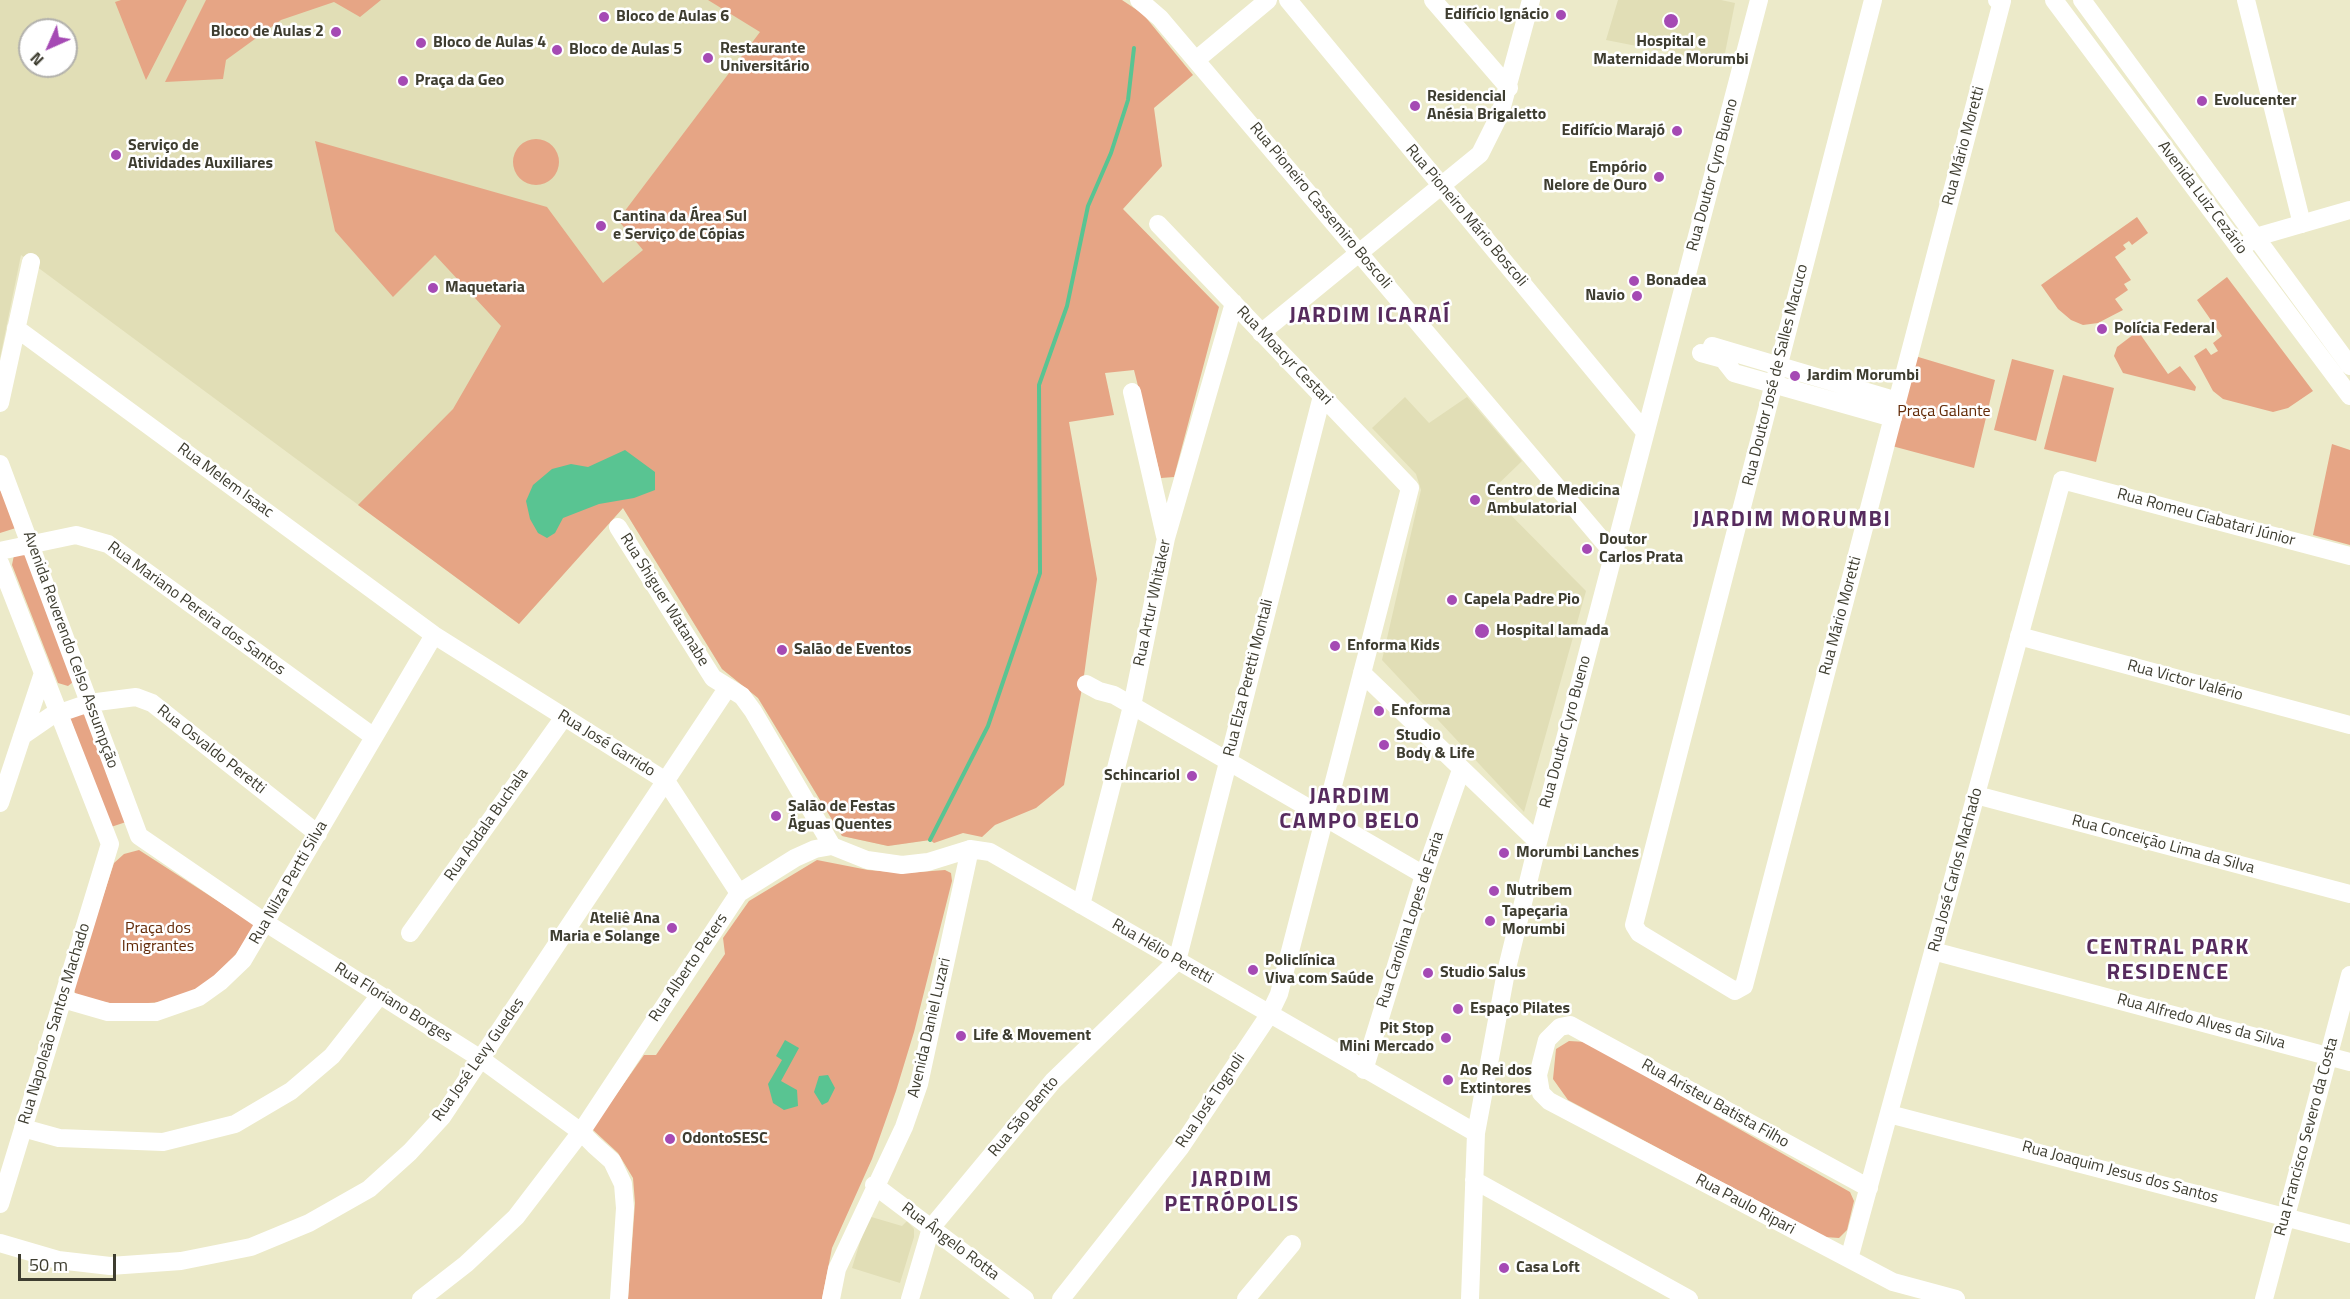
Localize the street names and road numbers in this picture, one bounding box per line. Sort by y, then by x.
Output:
street label: Rua Mário Moretti [1939,84,1989,208]
street label: Rua Doutor Cyro Bueno [1683,97,1743,253]
street label: Rua Pioneiro Cassemiro Boscoli [1245,119,1395,293]
street label: Avenida Luiz Cezário [2153,138,2251,258]
street label: Rua Pioneiro Mário Boscoli [1401,141,1531,291]
street label: Rua Doutor José de Salles Macuco [1739,262,1813,488]
street label: Rua Moacyr Cestari [1232,303,1336,409]
street label: Rua Melem Isaac [173,440,277,522]
street label: Rua Romeu Ciabatari Júnior [2115,485,2297,551]
street label: Avenida Reverendo Celso Assumpção [18,529,122,771]
street label: Rua Shiguer Watanabe [615,530,713,670]
street label: Rua Mariano Pereira dos Santos [103,538,289,680]
street label: Rua Artur Whitaker [1130,538,1176,668]
street label: Rua Mário Moretti [1816,554,1866,678]
street label: Rua Elza Peretti Montali [1220,597,1278,759]
street label: Rua Doutor Cyro Bueno [1536,654,1596,810]
street label: Rua Victor Valério [2125,656,2245,706]
street label: Rua Osvaldo Peretti [153,701,269,799]
street label: Rua José Garrido [554,706,658,782]
street label: Rua Abdala Buchala [441,765,533,885]
street label: Rua José Carlos Machado [1925,786,1987,954]
street label: Rua Conceição Lima da Silva [2070,811,2256,879]
street label: Rua Nilza Pertti Silva [246,818,332,948]
street label: Rua Carolina Lopes de Faria [1373,829,1449,1011]
street label: Rua Alberto Peters [646,910,732,1026]
street label: Rua Hélio Peretti [1108,915,1216,989]
street label: Rua Napoleão Santos Machado [15,921,95,1127]
street label: Avenida Daniel Luzari [905,956,955,1100]
street label: Rua Floriano Borges [330,959,456,1047]
street label: Rua Alfredo Alves da Silva [2115,990,2287,1054]
street label: Rua José Levy Guedes [429,994,529,1126]
street label: Rua Francisco Severo da Costa [2271,1036,2343,1238]
street label: Rua José Tognoli [1172,1050,1250,1152]
street label: Rua Aristeu Batista Filho [1638,1055,1792,1153]
street label: Rua São Bento [985,1073,1063,1161]
street label: Rua Joaquim Jesus dos Santos [2020,1138,2220,1208]
street label: Rua Paulo Ripari [1692,1171,1798,1239]
street label: Rua Ângelo Rotta [897,1199,1003,1285]

